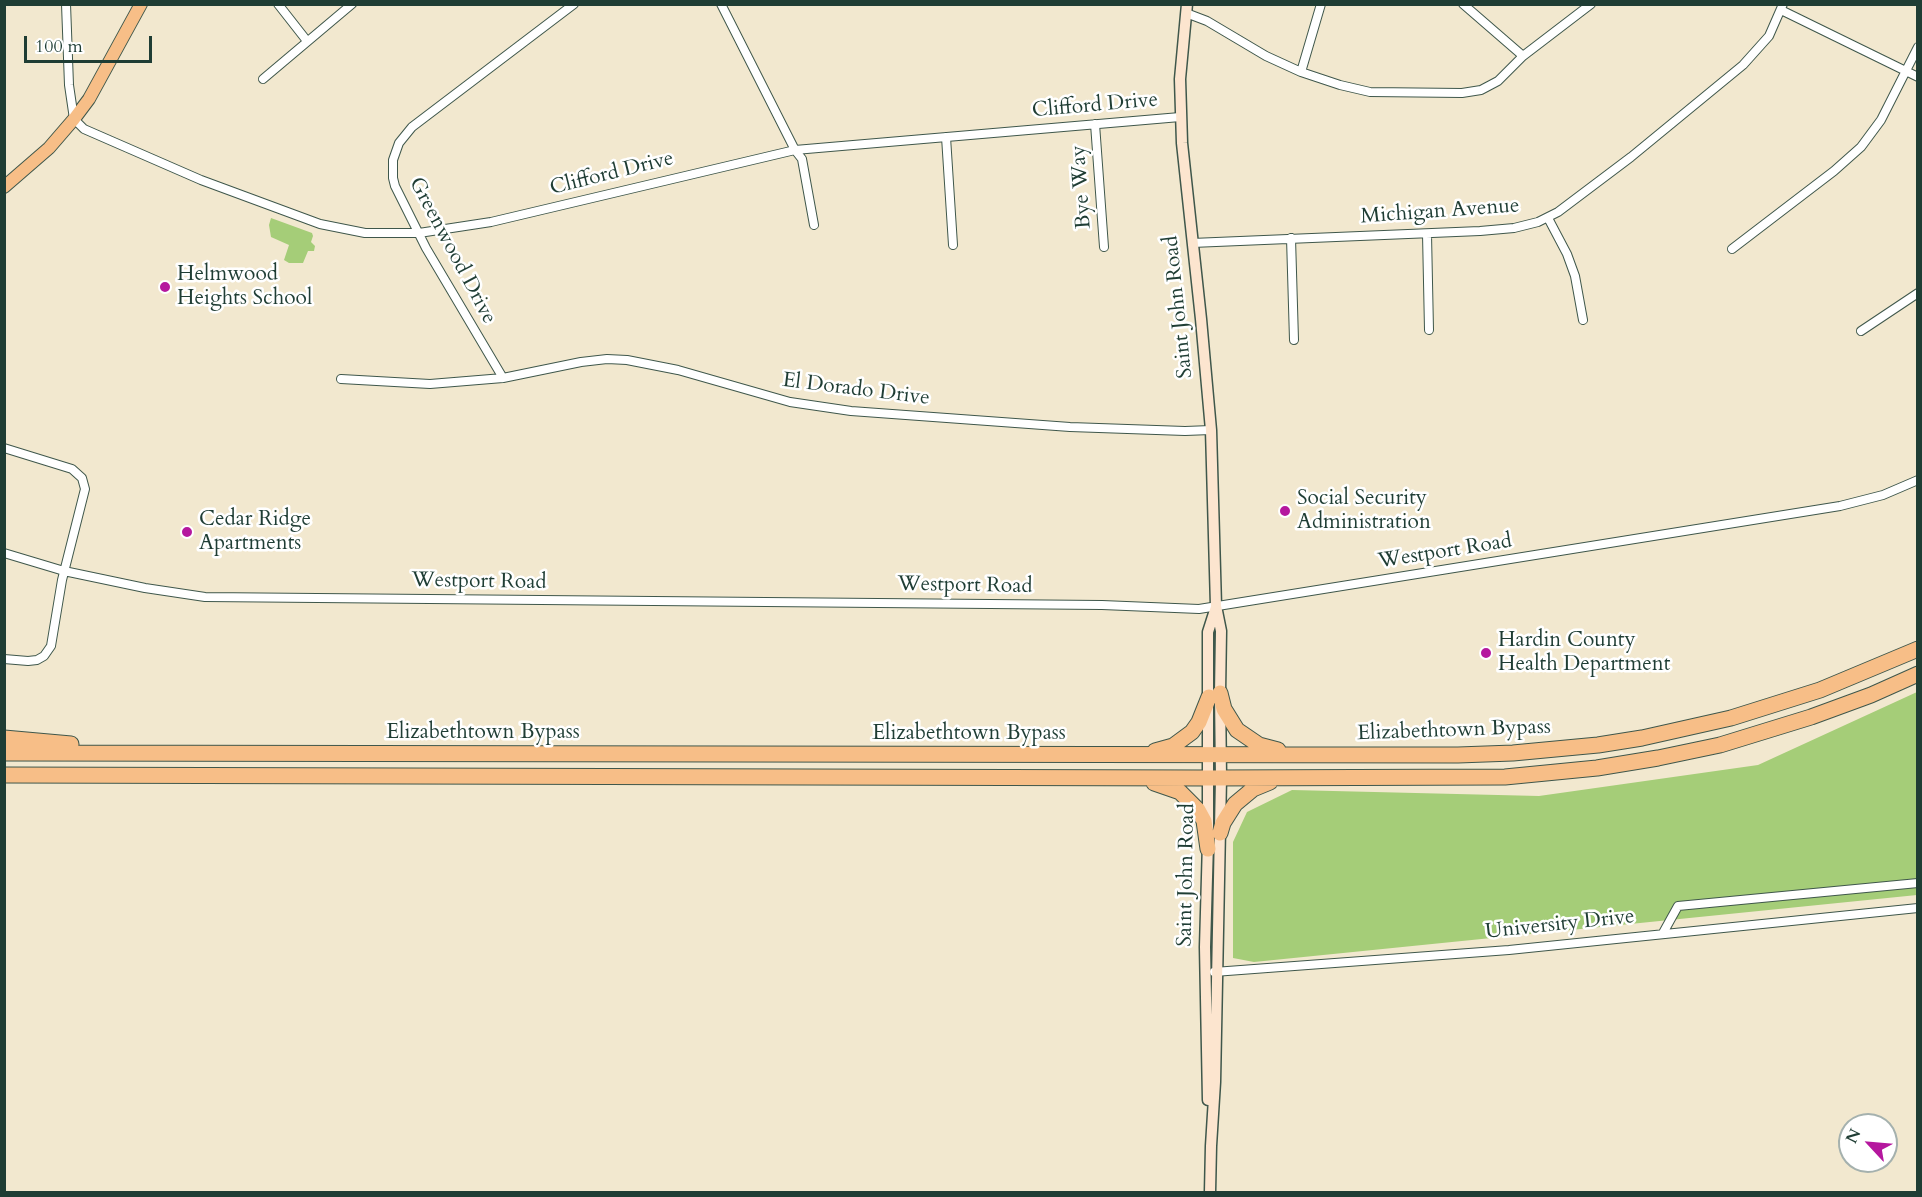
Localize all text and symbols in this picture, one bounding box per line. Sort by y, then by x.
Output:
scale bar [27,24,154,62]
text: 100 m [35,34,83,59]
street label: Clifford Drive [1031,88,1159,124]
street label: Bye Way [1067,144,1097,230]
street label: Clifford Drive [548,146,676,202]
street label: Greenwood Drive [403,173,501,329]
street label: Michigan Avenue [1360,194,1520,230]
street label: Saint John Road [1159,234,1199,380]
place label: Helmwood Heights School [177,262,312,312]
marker: Helmwood Heights School [158,280,172,294]
street label: El Dorado Drive [781,368,931,412]
place label: Social Security Administration [1297,486,1431,536]
marker: Social Security Administration [1278,504,1292,518]
place label: Cedar Ridge Apartments [199,507,311,557]
marker: Cedar Ridge Apartments [180,525,194,539]
street label: Westport Road [1376,529,1514,575]
street label: Westport Road [411,568,547,596]
street label: Westport Road [897,572,1033,600]
place label: Hardin County Health Department [1498,628,1670,678]
marker: Hardin County Health Department [1479,646,1493,660]
street label: Elizabethtown Bypass [1357,715,1551,747]
street label: Elizabethtown Bypass [386,720,580,746]
street label: Elizabethtown Bypass [872,721,1066,747]
street label: Saint John Road [1173,803,1201,947]
street label: University Drive [1484,905,1636,945]
north arrow [1838,1113,1898,1173]
text: N [1841,1125,1867,1147]

